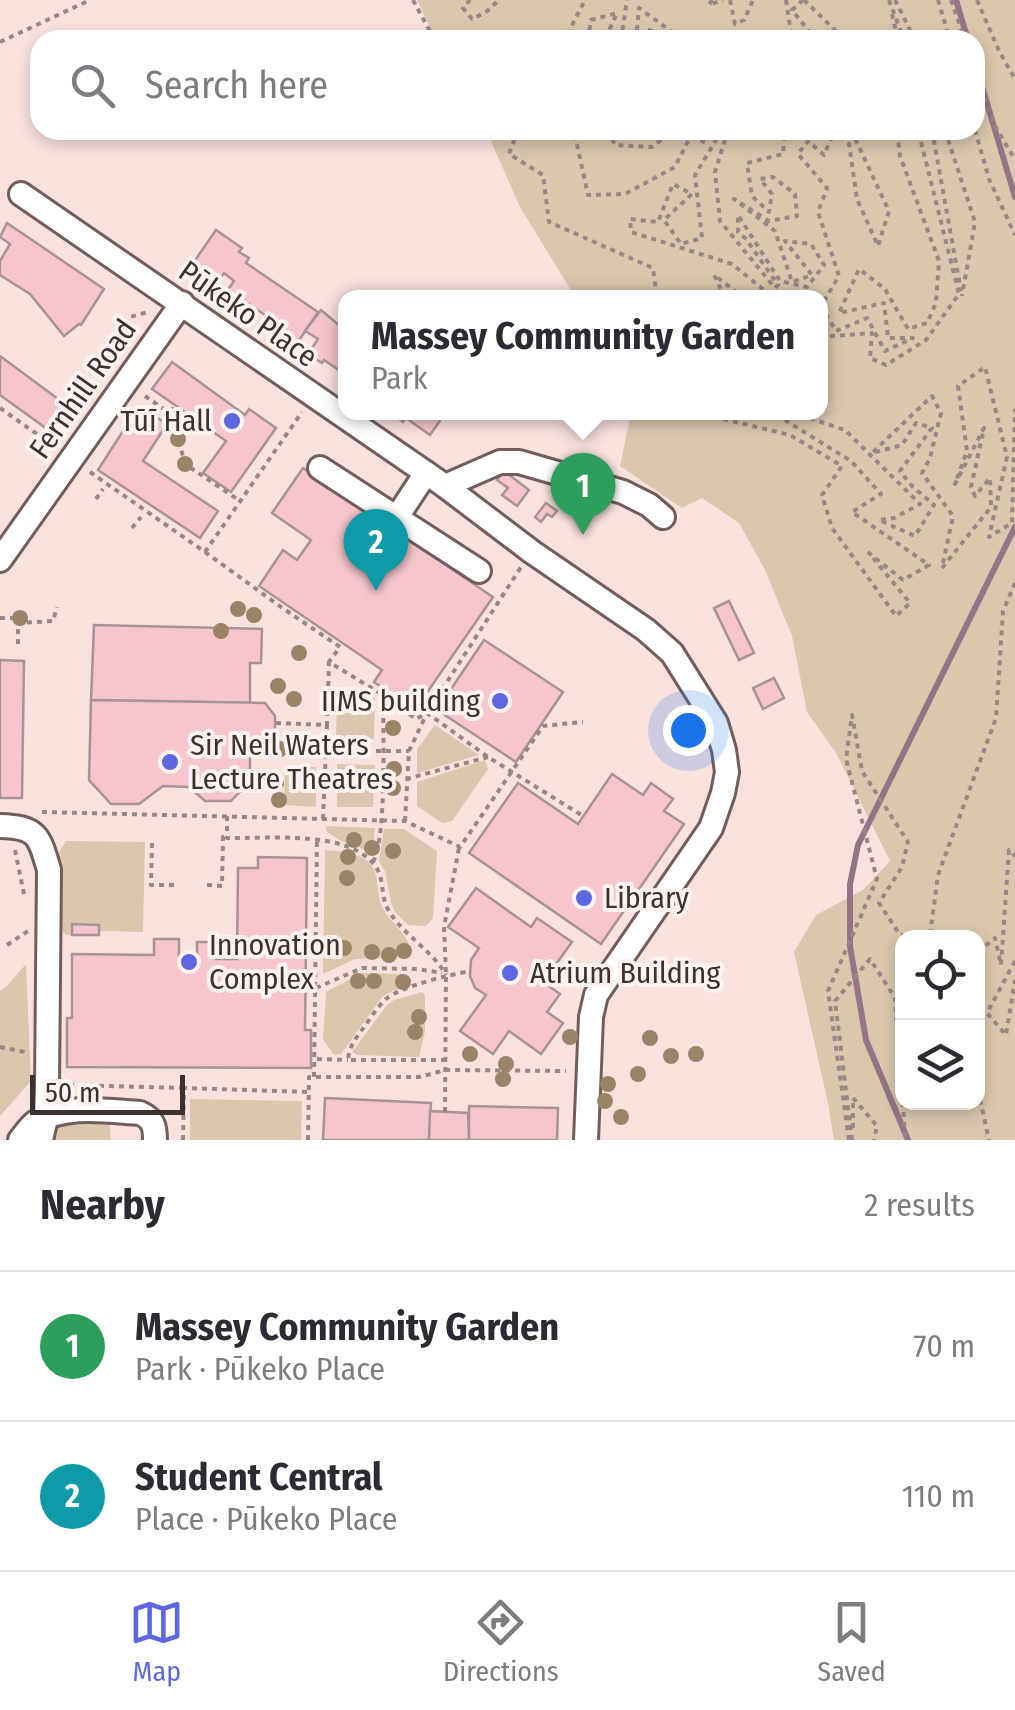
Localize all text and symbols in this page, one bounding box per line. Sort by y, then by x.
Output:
search box [30,30,985,140]
icon: search [65,58,120,113]
text: Search here [145,62,328,108]
street label: Pūkeko Place [172,253,324,375]
popup [338,290,828,420]
street label: Fernhill Road [22,312,144,466]
text: Massey Community Garden [371,313,795,359]
text: Park [371,359,428,397]
place label: Tūī Hall [121,403,212,439]
marker: Tūī Hall [221,410,243,432]
pin: 1 [550,452,616,535]
pin: 2 [344,508,408,591]
place label: IIMS building [321,683,481,719]
marker: IIMS building [489,690,511,712]
your location [663,705,714,756]
place label: Sir Neil Waters Lecture Theatres [190,727,393,797]
marker: Sir Neil Waters Lecture Theatres [159,751,181,773]
place label: Library [604,880,690,916]
marker: Library [573,887,595,909]
place label: Innovation Complex [209,927,341,997]
map controls [895,930,985,1110]
button: locate [895,930,985,1020]
marker: Innovation Complex [178,951,200,973]
place label: Atrium Building [530,955,721,991]
marker: Atrium Building [499,962,521,984]
button: layers [895,1020,985,1110]
scale bar [30,1070,185,1114]
text: 50 m [45,1076,101,1109]
text: Nearby [40,1180,165,1230]
text: 2 results [864,1186,975,1224]
text: Massey Community Garden [135,1304,559,1350]
text: 1 [66,1327,79,1365]
text: 70 m [914,1327,975,1365]
text: Park · Pūkeko Place [135,1350,385,1388]
text: Student Central [135,1454,382,1500]
text: 2 [65,1477,80,1515]
text: 110 m [902,1477,975,1515]
text: Place · Pūkeko Place [135,1500,398,1538]
tab: Map [129,1595,184,1688]
tab: Directions [443,1595,559,1688]
tab: Saved [817,1595,886,1688]

